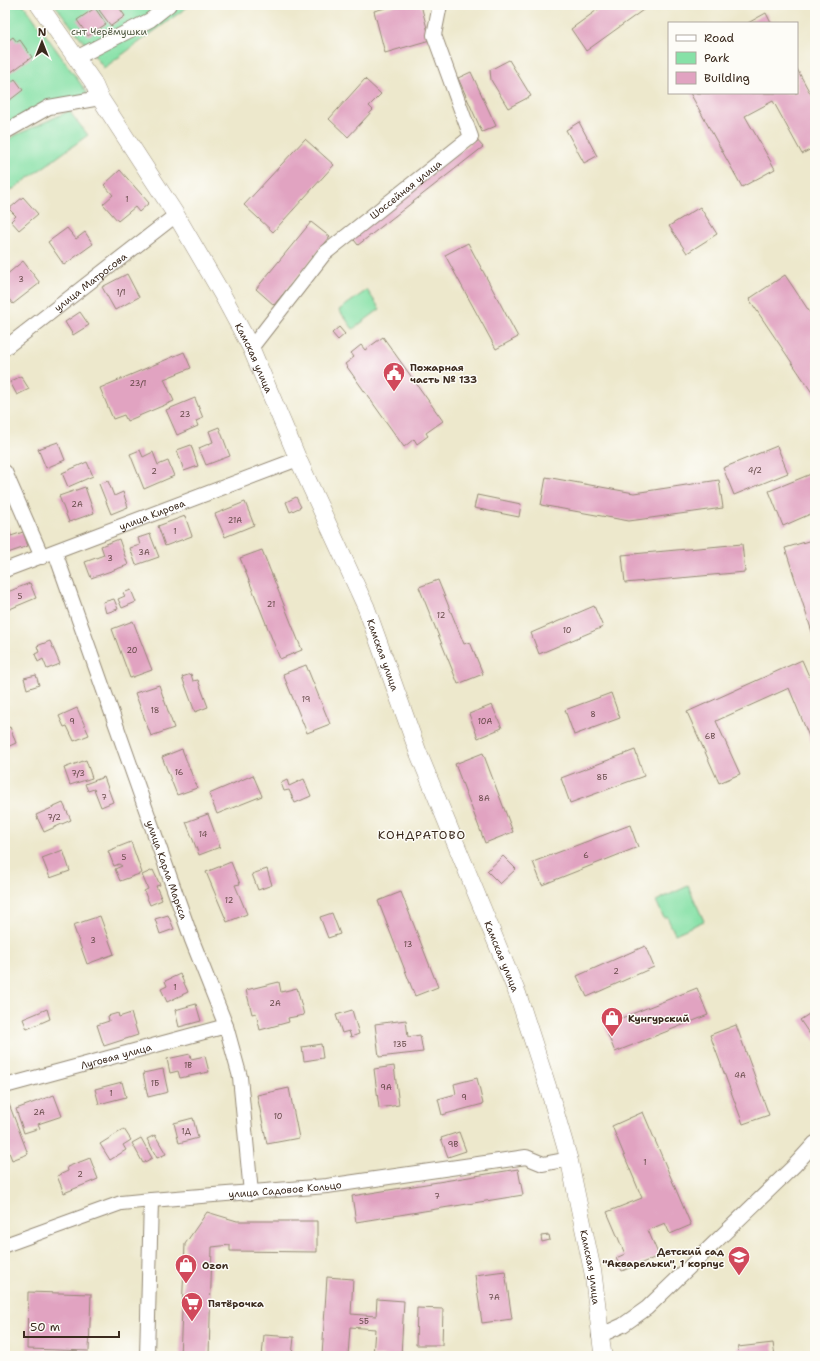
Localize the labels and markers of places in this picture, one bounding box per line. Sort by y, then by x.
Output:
public building icon: Пожарная часть № 133 [381,360,407,393]
place label: Пожарная часть № 133 [410,361,477,386]
shop icon: Кунгурский [599,1005,625,1038]
place label: Кунгурский [628,1012,689,1025]
school or university icon: Детский сад "Акварельки", 1 корпус [726,1244,752,1277]
place label: Детский сад "Акварельки", 1 корпус [602,1245,724,1270]
shop icon: Ozon [173,1252,199,1285]
place label: Ozon [202,1259,229,1272]
supermarket icon: Пятёрочка [179,1290,205,1323]
place label: Пятёрочка [208,1297,264,1310]

